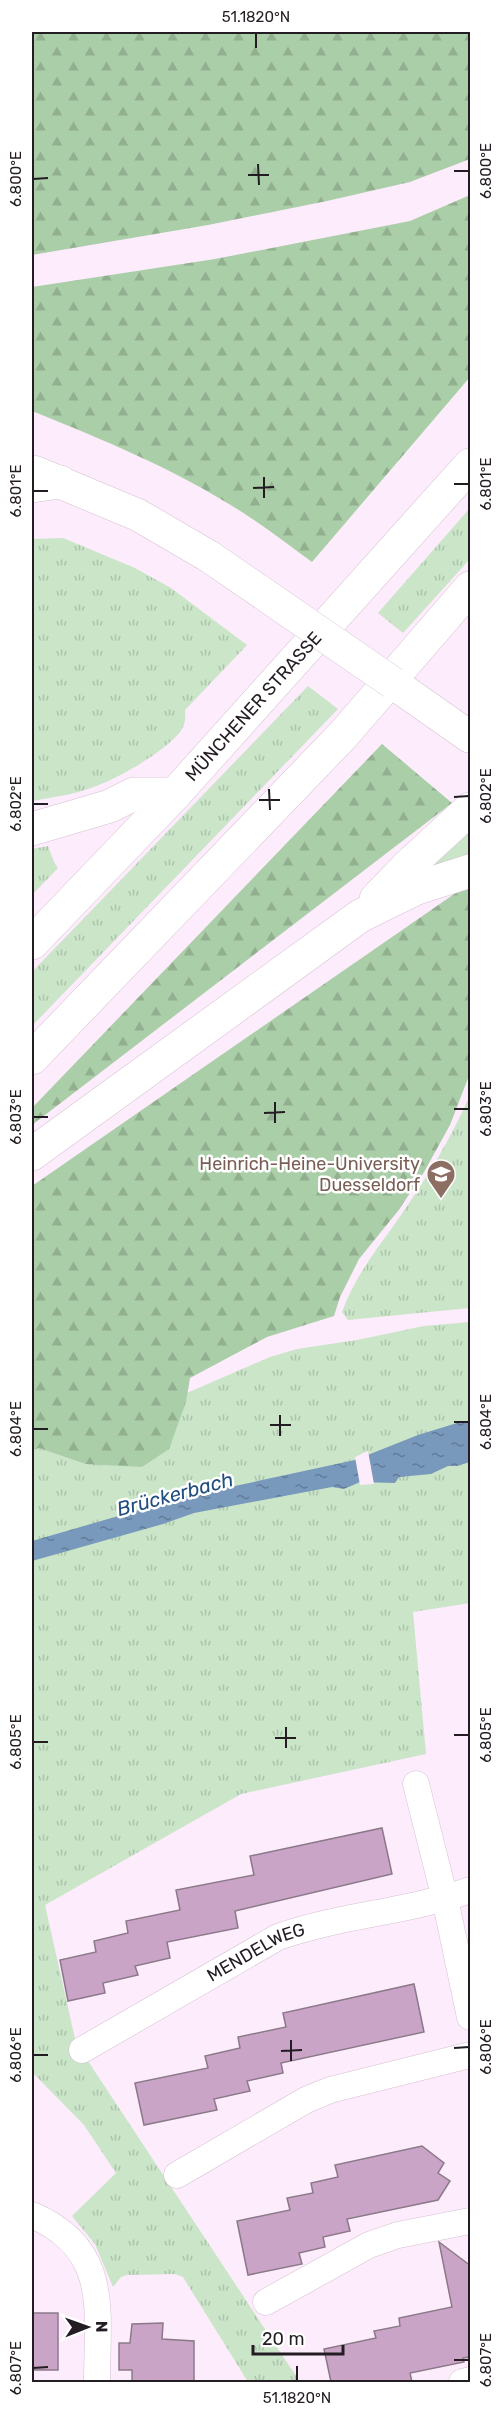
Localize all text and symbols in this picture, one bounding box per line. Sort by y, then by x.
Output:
text: 51.1820°N [222,8,290,26]
text: 6.800°E [477,143,495,199]
text: 6.800°E [7,151,25,207]
text: 6.801°E [477,457,495,511]
text: 6.801°E [7,464,25,518]
street label: MÜNCHENER STRASSE [181,627,326,786]
text: 6.802°E [477,768,495,824]
text: 6.802°E [7,776,25,832]
text: 6.803°E [477,1081,495,1137]
text: 6.803°E [7,1089,25,1145]
place label: Heinrich-Heine-University Duesseldorf [199,1153,420,1196]
school or university icon: Heinrich-Heine-University Duesseldorf [425,1158,457,1200]
text: 6.804°E [477,1394,495,1450]
text: 6.804°E [7,1401,25,1457]
water label: Brückerbach [114,1467,236,1521]
text: 6.805°E [477,1707,495,1763]
text: 6.805°E [7,1714,25,1770]
street label: MENDELWEG [203,1918,308,1987]
text: 6.806°E [477,2019,495,2075]
text: 6.806°E [7,2027,25,2083]
north arrow [57,2297,117,2357]
scale bar [253,2318,343,2356]
text: N [92,2321,111,2333]
text: 20 m [262,2328,304,2350]
text: 6.807°E [477,2333,495,2387]
text: 6.807°E [7,2341,25,2395]
text: 51.1820°N [263,2389,331,2407]

